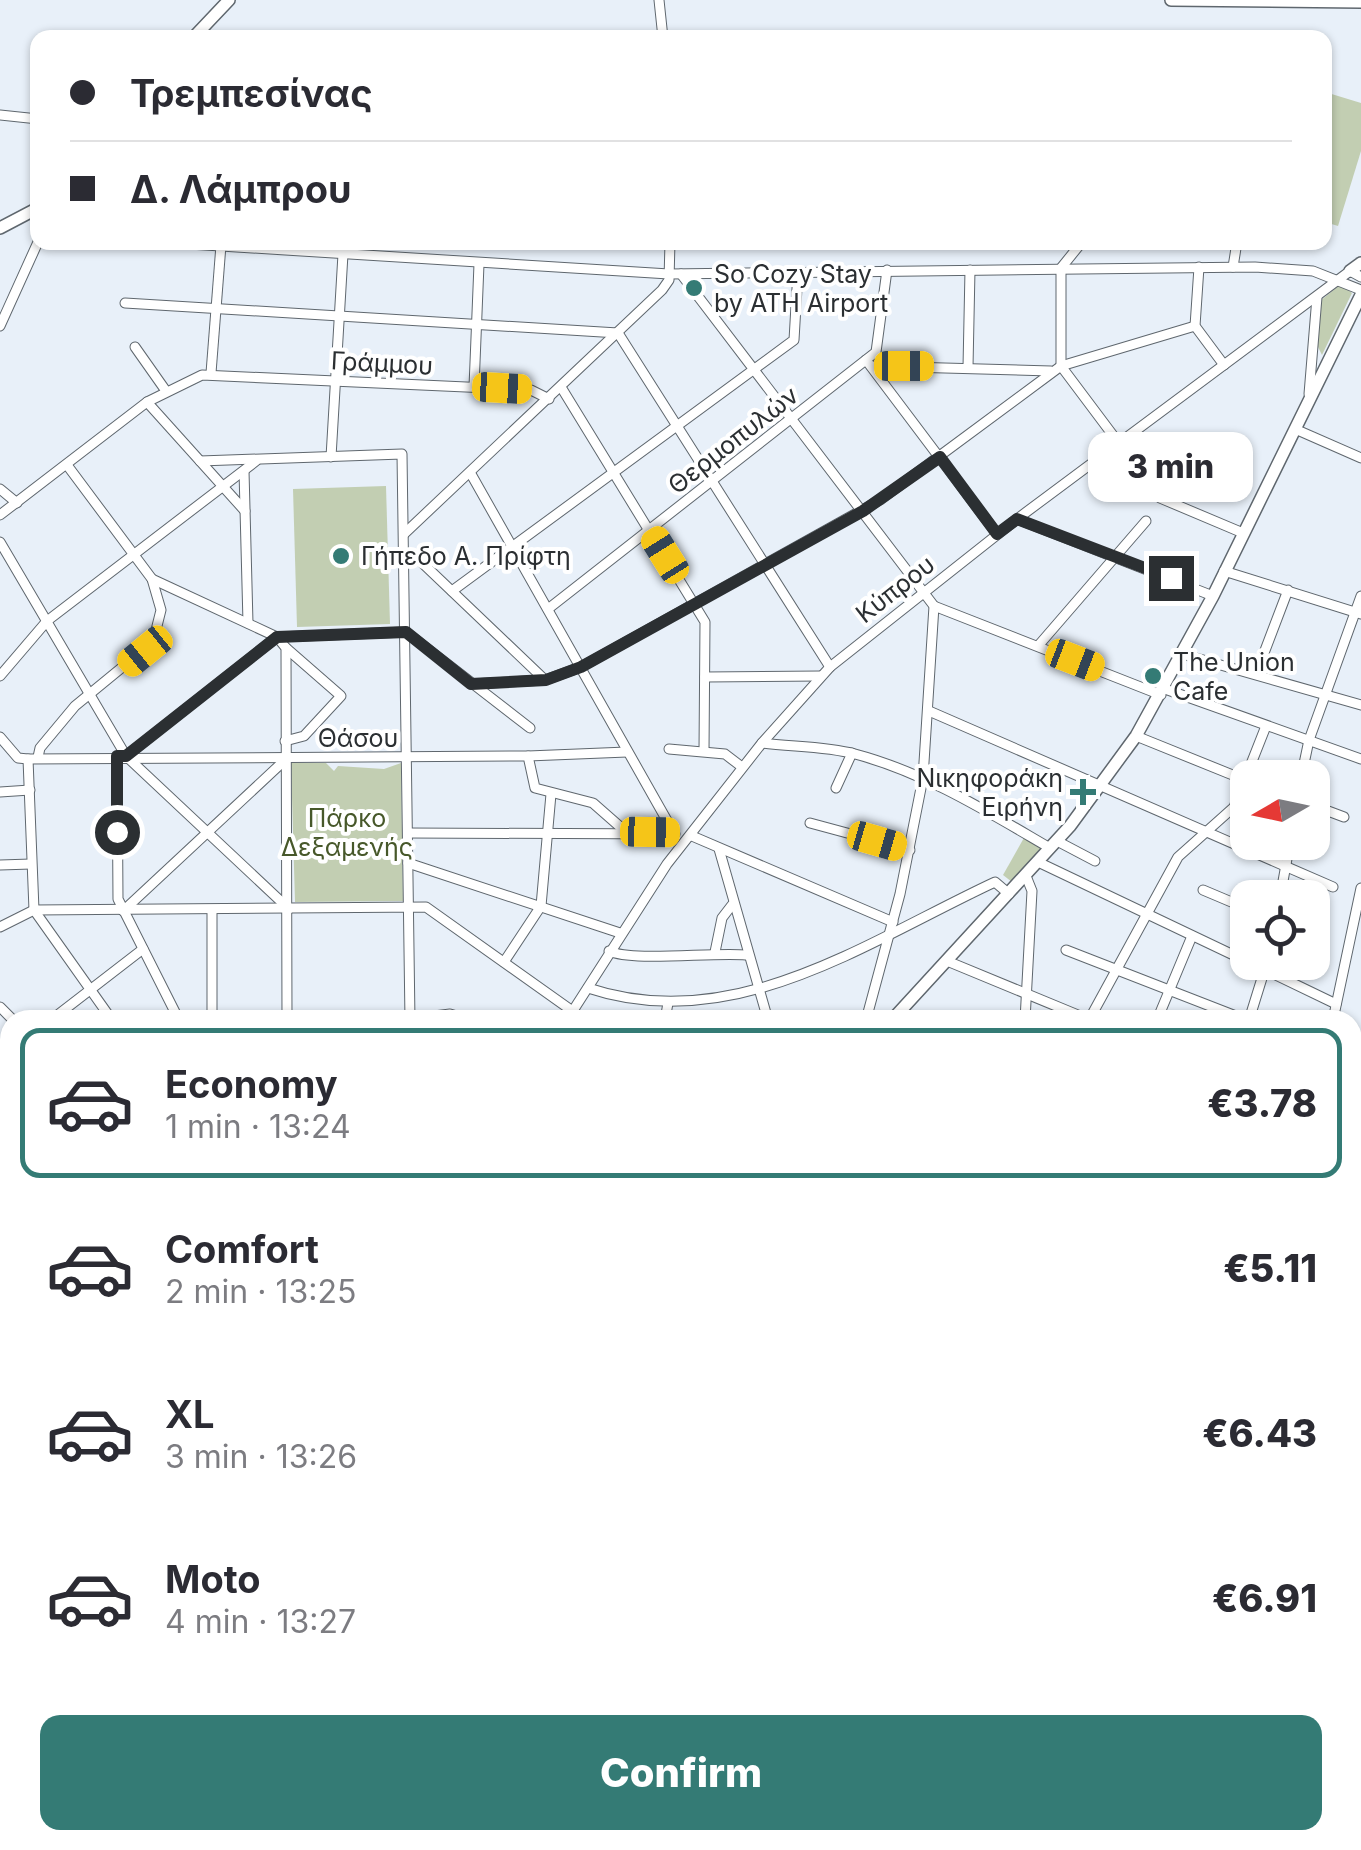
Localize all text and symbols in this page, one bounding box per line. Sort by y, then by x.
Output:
text: Τρεμπεσίνας [130,70,372,116]
text: Δ. Λάμπρου [130,166,352,212]
place label: So Cozy Stay by ATH Airport [714,259,888,318]
marker: So Cozy Stay by ATH Airport [683,277,705,299]
street label: Γράμμου [330,345,434,381]
car [874,351,934,381]
car [471,371,533,405]
street label: Θερμοπυλών [662,380,804,500]
callout: 3 min [1088,433,1254,503]
text: 3 min [1127,447,1214,486]
car [636,522,694,588]
place label: Γήπεδο Α. Πρίφτη [361,541,571,571]
marker: Γήπεδο Α. Πρίφτη [330,545,352,567]
street label: Κύπρου [850,549,940,629]
route end [1149,556,1194,601]
car [112,620,178,682]
car [1042,635,1108,685]
place label: The Union Cafe [1173,647,1295,706]
marker: The Union Cafe [1142,665,1164,687]
street label: Θάσου [318,723,398,753]
north arrow [1230,760,1330,860]
map controls [1230,760,1330,980]
place label: Νικηφοράκη Ειρήνη [917,763,1063,822]
marker: Νικηφοράκη Ειρήνη [1072,781,1094,803]
park label: Πάρκο Δεξαμενής [281,803,413,862]
route start [95,810,140,855]
car [620,816,680,848]
car [844,818,910,864]
button: locate [1230,880,1330,980]
icon: car [45,1058,135,1148]
text: Economy [165,1061,338,1107]
text: €3.78 [1207,1080,1317,1126]
text: 1 min · 13:24 [165,1107,351,1146]
icon: car [45,1223,135,1313]
text: Comfort [165,1226,319,1272]
text: €5.11 [1223,1245,1317,1291]
text: 2 min · 13:25 [165,1272,356,1311]
icon: car [45,1388,135,1478]
text: XL [165,1391,215,1437]
text: €6.43 [1202,1410,1317,1456]
text: 3 min · 13:26 [165,1437,357,1476]
icon: car [45,1553,135,1643]
text: Moto [165,1556,261,1602]
text: €6.91 [1212,1575,1317,1621]
text: 4 min · 13:27 [165,1602,356,1641]
button: Confirm [40,1715,1322,1830]

